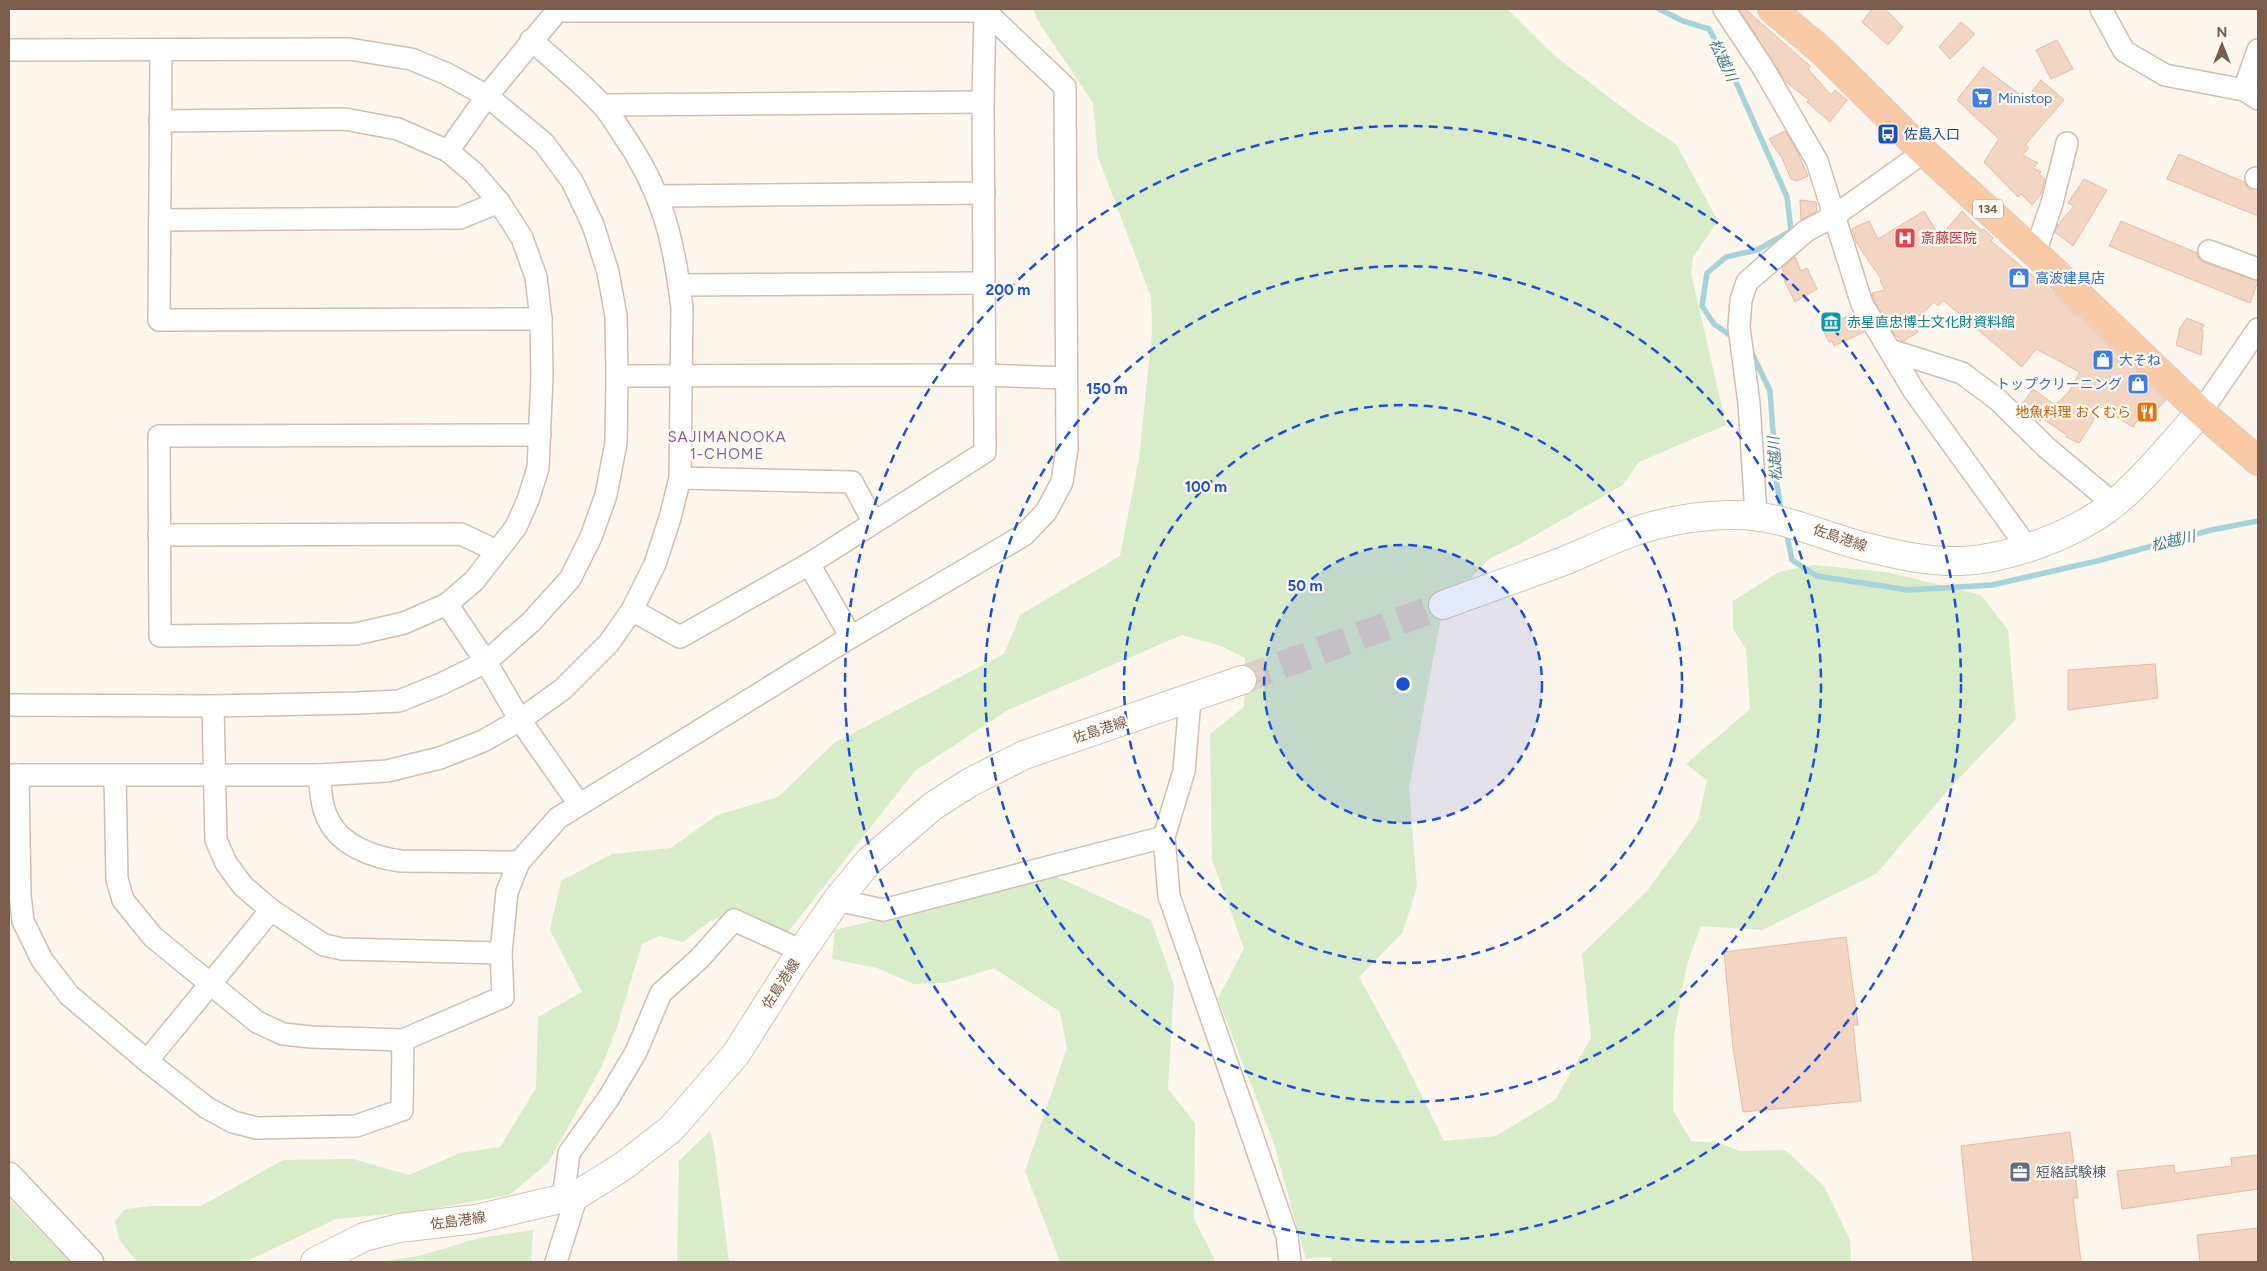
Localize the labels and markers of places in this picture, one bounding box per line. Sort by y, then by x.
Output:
supermarket icon: Ministop [1970,86,1994,110]
place label: Ministop [1998,90,2052,107]
bus stop icon: 佐島入口 [1876,122,1900,146]
place label: 佐島入口 [1904,126,1960,143]
hospital icon: 斎藤医院 [1893,226,1917,250]
place label: 斎藤医院 [1921,230,1977,247]
shop icon: 高波建具店 [2007,266,2031,290]
place label: 高波建具店 [2035,270,2105,287]
museum icon: 赤星直忠博士文化財資料館 [1819,310,1843,334]
place label: 赤星直忠博士文化財資料館 [1847,314,2015,331]
shop icon: 大そね [2091,348,2115,372]
place label: 大そね [2119,352,2161,369]
shop icon: トップクリーニング [2126,372,2150,396]
place label: トップクリーニング [1996,376,2122,393]
restaurant icon: 地魚料理 おくむら [2135,400,2159,424]
place label: 地魚料理 おくむら [2016,404,2131,421]
centre of rings [1394,675,1412,693]
office icon: 短絡試験棟 [2008,1160,2032,1184]
place label: 短絡試験棟 [2036,1164,2106,1181]

